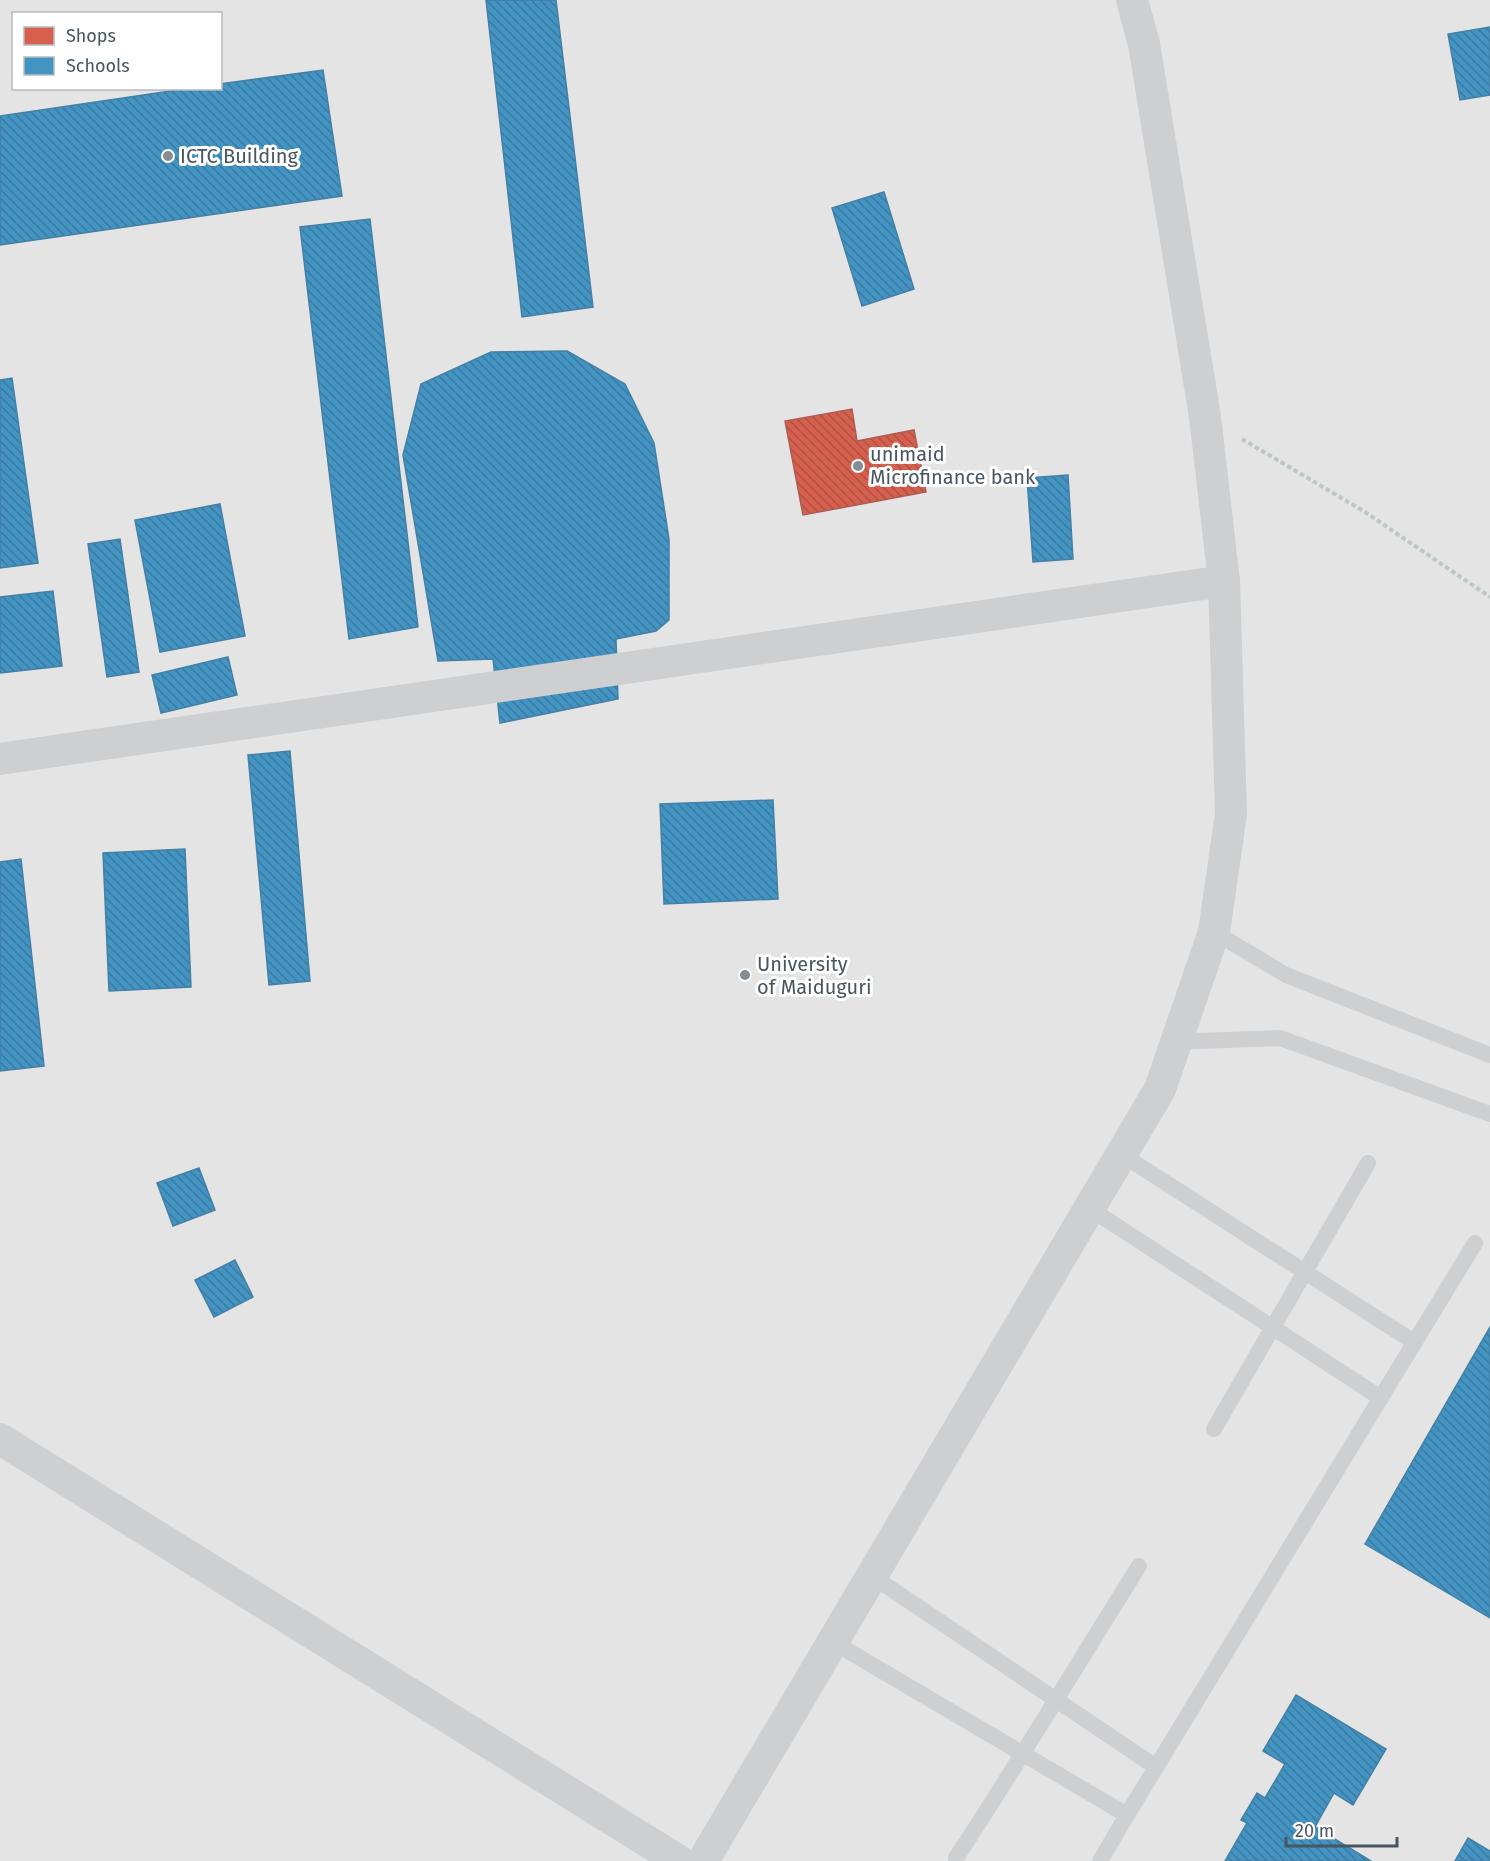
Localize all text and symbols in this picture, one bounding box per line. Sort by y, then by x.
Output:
legend [12,12,222,90]
text: Shops [66,25,116,47]
text: Schools [66,55,130,77]
place label: ICTC Building [180,144,299,168]
marker: ICTC Building [161,149,175,163]
place label: unimaid Microfinance bank [870,442,1036,489]
marker: unimaid Microfinance bank [851,459,865,473]
place label: University of Maiduguri [757,952,872,999]
marker: University of Maiduguri [738,968,752,982]
scale bar [1286,1810,1397,1848]
text: 20 m [1295,1820,1334,1842]

